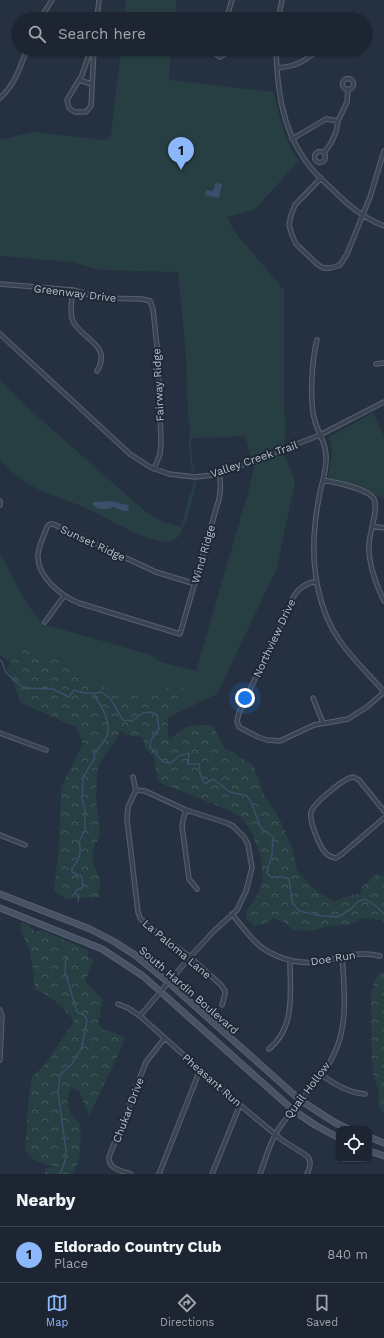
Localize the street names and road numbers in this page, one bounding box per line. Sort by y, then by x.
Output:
street label: Greenway Drive [33,282,117,305]
street label: Fairway Ridge [150,348,167,422]
street label: Valley Creek Trail [209,438,300,480]
street label: Sunset Ridge [58,523,127,564]
street label: Wind Ridge [189,523,218,585]
street label: Northview Drive [251,597,298,679]
street label: La Paloma Lane [140,917,214,982]
street label: South Hardin Boulevard [136,944,241,1037]
street label: Doe Run [310,949,357,968]
street label: Pheasant Run [179,1051,244,1110]
street label: Quail Hollow [282,1059,333,1121]
street label: Chukar Drive [110,1076,147,1145]

